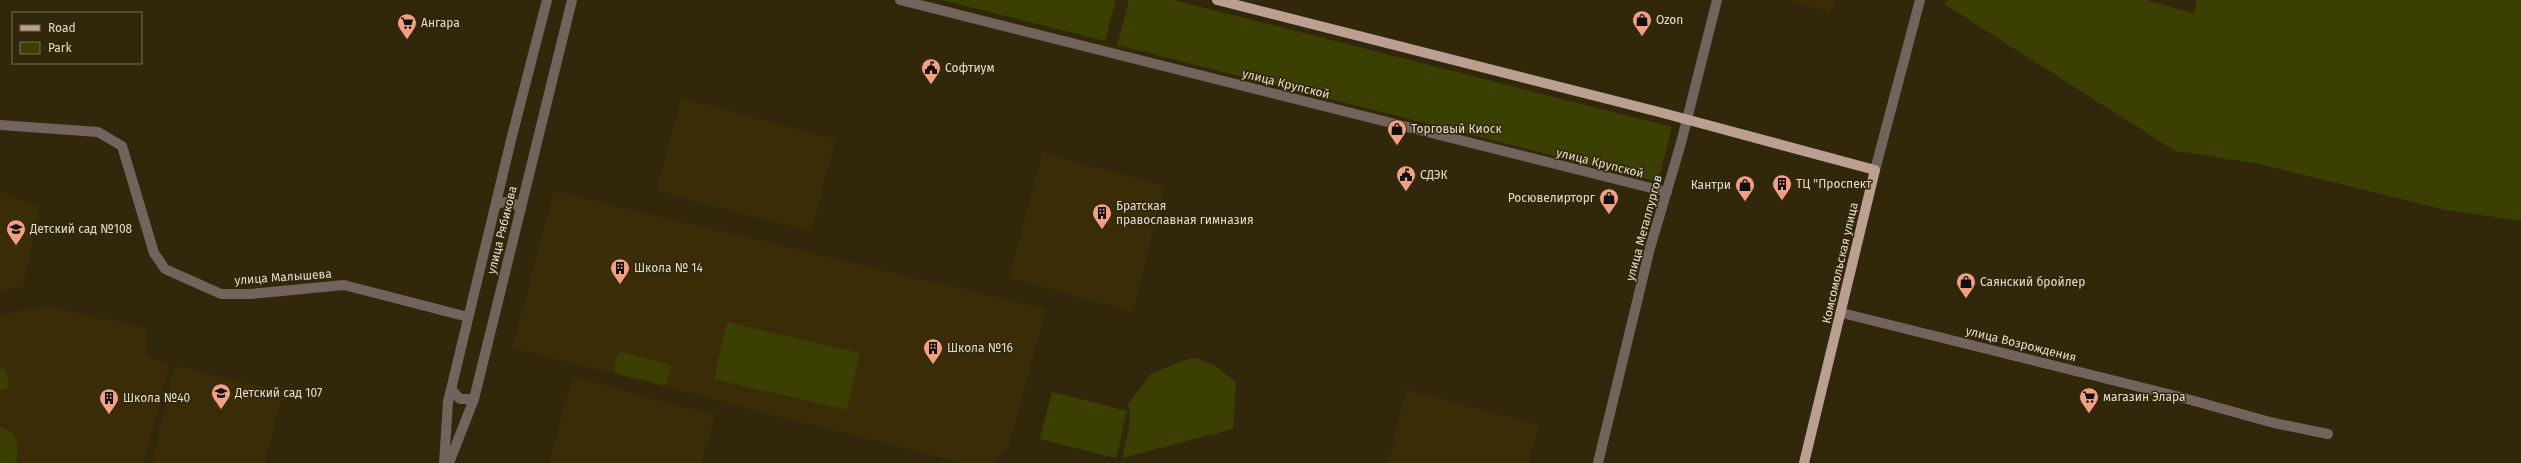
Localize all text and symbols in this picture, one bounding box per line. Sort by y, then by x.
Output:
shop icon: Ozon [1631,9,1653,37]
legend [12,12,142,64]
supermarket icon: Ангара [396,12,418,40]
place label: Ozon [1656,13,1683,27]
place label: Ангара [421,16,460,30]
text: Road [48,21,76,35]
text: Park [48,41,72,55]
public building icon: Софтиум [920,57,942,85]
place label: Софтиум [945,61,995,75]
street label: улица Крупской [1241,66,1331,102]
shop icon: Торговый Киоск [1386,118,1408,146]
place label: Торговый Киоск [1411,122,1503,136]
street label: улица Крупской [1555,145,1645,181]
public building icon: СДЭК [1395,164,1417,192]
place label: СДЭК [1420,168,1448,182]
street label: улица Металлургов [1623,173,1665,283]
building icon: ТЦ "Проспект [1771,173,1793,201]
shop icon: Кантри [1734,174,1756,202]
place label: ТЦ "Проспект [1796,177,1872,191]
place label: Кантри [1691,178,1731,192]
street label: улица Рябикова [484,185,520,275]
shop icon: Росювелирторг [1598,187,1620,215]
place label: Росювелирторг [1508,191,1596,205]
place label: Братская православная гимназия [1116,199,1254,227]
street label: Комсомольская улица [1819,201,1861,325]
building icon: Братская православная гимназия [1091,202,1113,230]
school or university icon: Детский сад №108 [5,218,27,246]
place label: Детский сад №108 [29,222,133,236]
building icon: Школа № 14 [609,257,631,285]
place label: Школа № 14 [634,261,704,275]
street label: улица Малышева [234,267,332,287]
shop icon: Саянский бройлер [1955,271,1977,299]
place label: Саянский бройлер [1980,275,2085,289]
street label: улица Возрождения [1964,323,2078,365]
building icon: Школа №16 [922,337,944,365]
place label: Школа №16 [947,341,1013,355]
school or university icon: Детский сад 107 [210,382,232,410]
place label: Детский сад 107 [234,386,322,400]
supermarket icon: магазин Элара [2078,386,2100,414]
building icon: Школа №40 [98,387,120,415]
place label: магазин Элара [2103,390,2186,404]
place label: Школа №40 [123,391,191,405]

